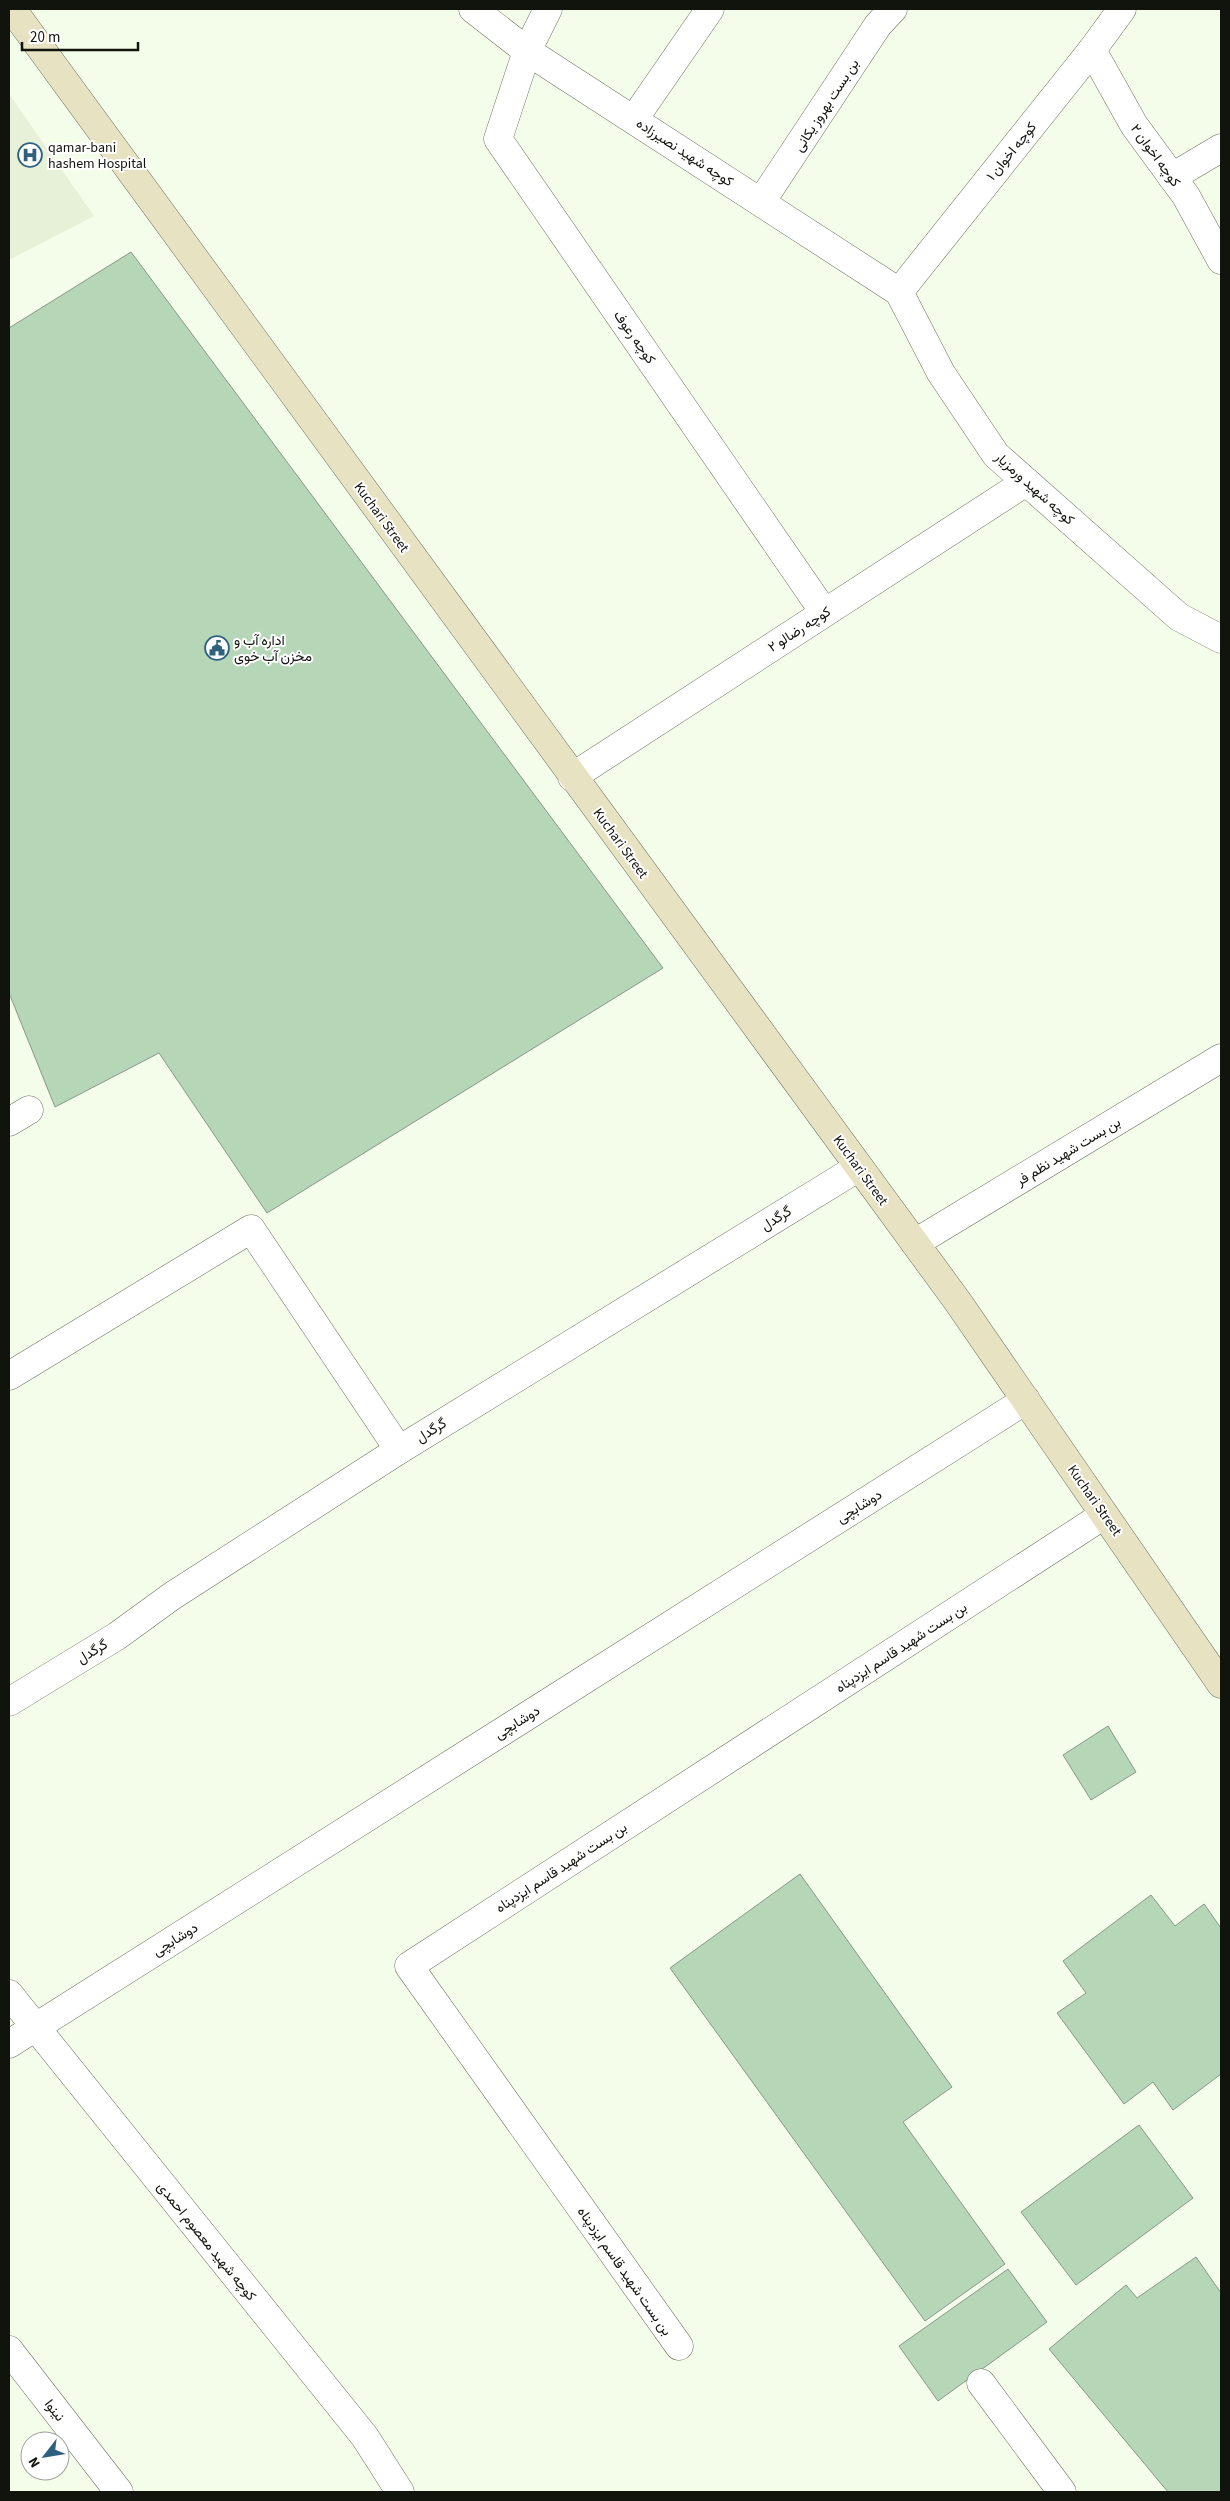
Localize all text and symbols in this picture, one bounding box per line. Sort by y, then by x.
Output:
scale bar [22,20,139,52]
text: 20 m [30,27,60,48]
street label: بن بست بهروز یکانی [789,55,864,156]
street label: کوچه شهید نصیرزاده [632,114,737,192]
street label: کوچه اخوان ۱ [982,118,1042,185]
street label: کوچه اخوان ۲ [1125,120,1185,191]
place label: qamar-bani hashem Hospital [48,138,147,174]
hospital icon: qamar-bani hashem Hospital [17,142,43,168]
street label: کوچه رعوف [608,307,660,368]
street label: کوچه شهید ورمزیار [989,447,1078,530]
street label: Kuchari Street [349,478,414,557]
street label: کوچه رضالو ۲ [764,602,835,658]
place label: اداره آب و مخزن آب خوی [234,631,312,667]
public building icon: اداره آب و مخزن آب خوی [204,635,230,661]
street label: Kuchari Street [588,804,653,883]
street label: بن بست شهید نظم فر [1011,1113,1125,1192]
street label: Kuchari Street [828,1131,893,1210]
street label: گرگدل [757,1202,796,1236]
street label: گرگدل [412,1414,451,1448]
street label: Kuchari Street [1062,1461,1126,1540]
street label: دوشابچی [833,1485,886,1529]
street label: بن بست شهید قاسم ایزدپناه [832,1598,971,1698]
street label: گرگدل [73,1635,112,1669]
street label: دوشابچی [491,1701,544,1745]
street label: بن بست شهید قاسم ایزدپناه [492,1818,631,1918]
street label: دوشابچی [149,1918,202,1962]
street label: کوچه شهید معصوم احمدی [152,2178,261,2305]
street label: بن بست شهید قاسم ایزدپناه [572,2203,676,2340]
street label: نینوا [39,2395,69,2426]
north arrow [20,2431,70,2481]
text: N [24,2453,46,2471]

